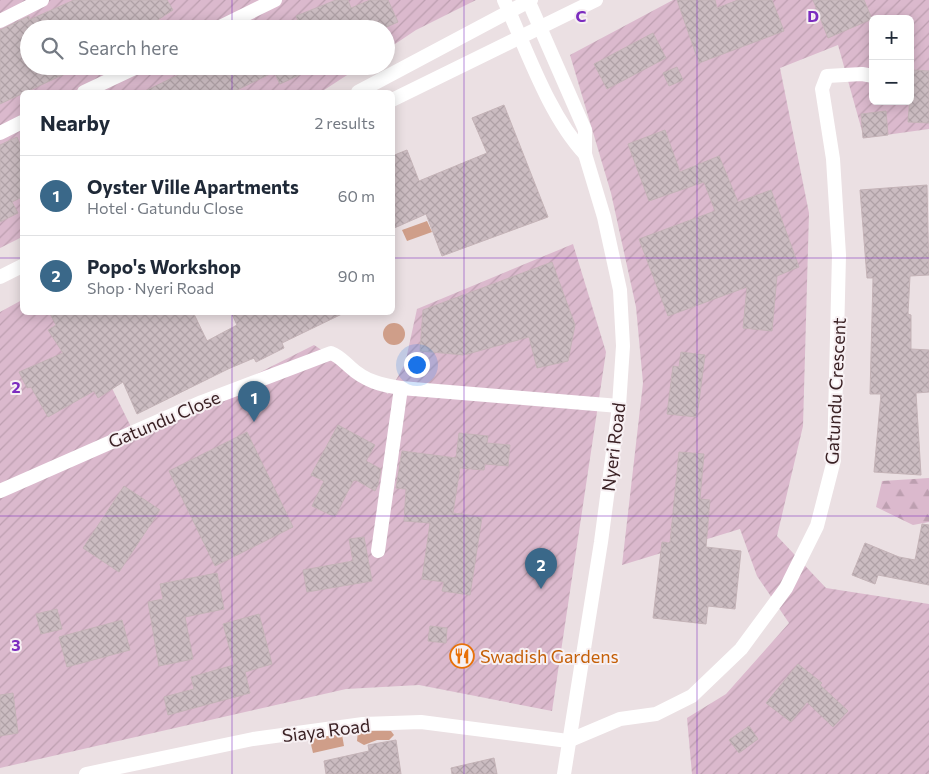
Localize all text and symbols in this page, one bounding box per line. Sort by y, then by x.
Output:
text: C [576,6,587,25]
text: D [807,6,819,25]
map controls [869,15,914,105]
button: + [869,15,914,60]
search box [20,20,395,75]
icon: search [38,34,66,62]
text: Search here [78,36,178,59]
button: − [869,60,914,105]
text: Nearby [40,110,110,135]
text: 2 results [314,113,375,132]
text: Oyster Ville Apartments [87,175,299,198]
text: 1 [52,186,60,205]
text: 60 m [338,186,375,205]
text: Hotel · Gatundu Close [87,198,243,217]
text: Popo's Workshop [87,255,241,278]
text: 2 [51,266,61,285]
text: 90 m [338,266,375,285]
text: Shop · Nyeri Road [87,278,214,297]
street label: Gatundu Crescent [820,317,850,465]
your location [404,352,430,378]
text: 2 [11,377,21,396]
pin: 1 [238,381,270,422]
street label: Gatundu Close [105,386,223,452]
street label: Nyeri Road [597,401,629,493]
pin: 2 [525,548,557,589]
text: 3 [11,635,21,654]
restaurant icon: Swadish Gardens [449,643,475,669]
place label: Swadish Gardens [480,645,619,667]
street label: Siaya Road [281,714,371,746]

